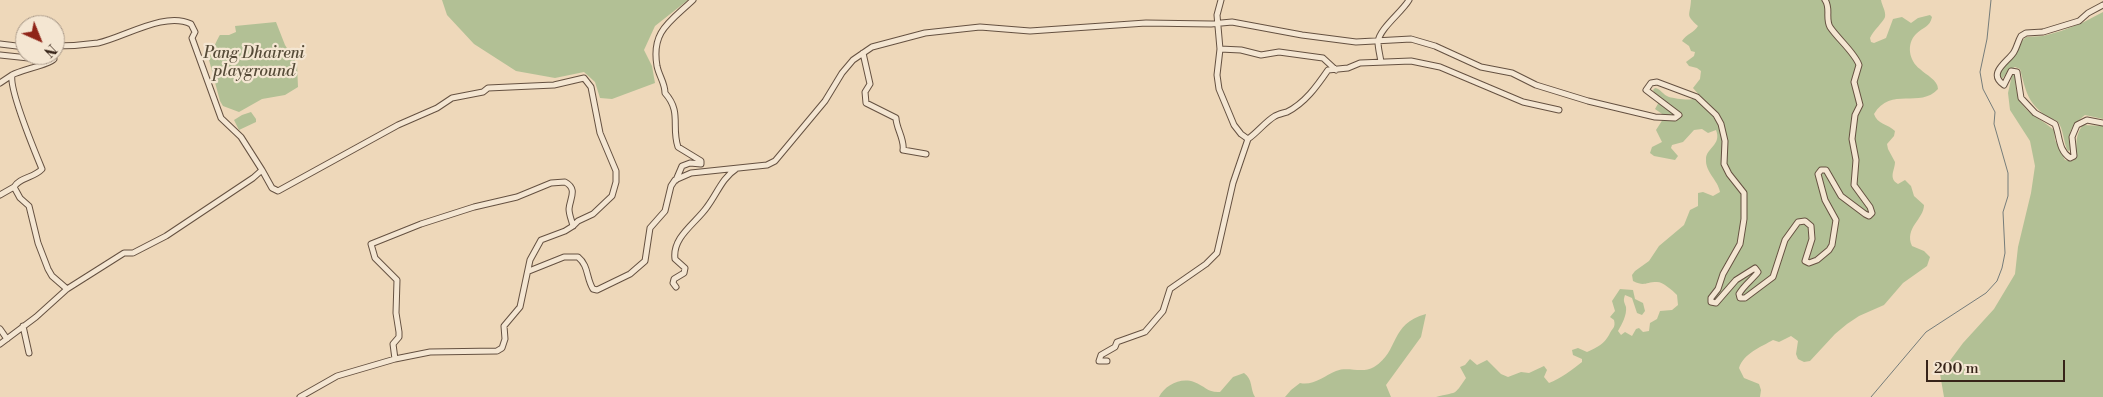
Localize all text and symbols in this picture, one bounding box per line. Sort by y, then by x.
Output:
north arrow [15,15,65,65]
text: N [39,40,60,60]
park label: Pang Dhaireni playground [203,44,305,82]
scale bar [1928,350,2067,382]
text: 200 m [1934,359,1979,378]

